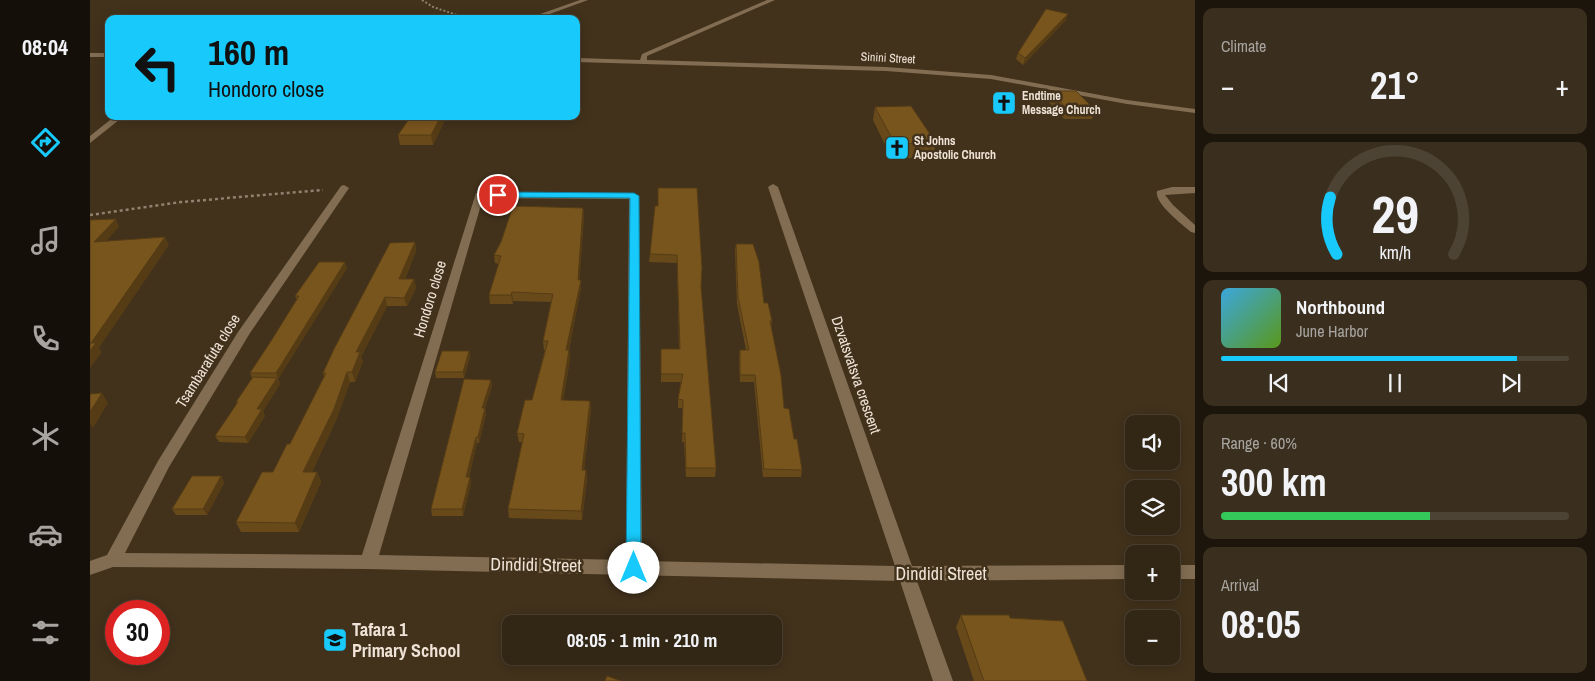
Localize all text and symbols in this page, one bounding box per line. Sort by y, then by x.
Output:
text: 160 m [208,29,289,76]
text: 08:04 [22,32,68,62]
icon: left [125,35,190,100]
text: Climate [1221,35,1266,57]
street label: Sinini Street [860,49,916,67]
text: 21° [1370,60,1420,111]
text: − [1221,67,1234,105]
text: + [1556,67,1569,105]
text: Hondoro close [208,74,324,104]
place label: Endtime Message Church [1022,88,1101,118]
church icon: Endtime Message Church [991,90,1017,116]
icon: directions [28,125,63,160]
place label: St Johns Apostolic Church [914,133,996,163]
church icon: St Johns Apostolic Church [884,135,910,161]
pin [477,174,519,216]
text: 29 [1371,179,1419,249]
icon: arrive [484,181,512,209]
icon: music [28,223,63,258]
text: km/h [1379,241,1411,265]
street label: Hondoro close [408,258,451,340]
text: Northbound [1296,294,1385,320]
street label: Tsambarafuta close [170,310,245,412]
street label: Dzvatsvatsva crescent [827,313,887,437]
text: June Harbor [1296,320,1368,342]
icon: phone [28,321,63,356]
icon: previous [1265,369,1293,397]
icon: pause [1381,369,1409,397]
icon: next [1497,369,1525,397]
map controls [1125,415,1180,665]
button: sound [1125,415,1180,470]
icon: climate [28,419,63,454]
text: Range · 60% [1221,432,1297,454]
text: 300 km [1221,457,1327,508]
button: layers [1125,480,1180,535]
icon: car [28,517,63,552]
position arrow [607,541,659,593]
button: + [1125,545,1180,600]
street label: Dindidi Street [490,551,582,578]
street label: Dindidi Street [895,561,987,586]
text: Arrival [1221,574,1259,596]
text: 08:05 [1221,599,1301,650]
speed limit sign: 30 [105,600,170,665]
button: − [1125,610,1180,665]
icon: filters [28,615,63,650]
place label: Tafara 1 Primary School [352,617,460,663]
school or university icon: Tafara 1 Primary School [322,627,348,653]
text: 08:05 · 1 min · 210 m [567,627,717,653]

